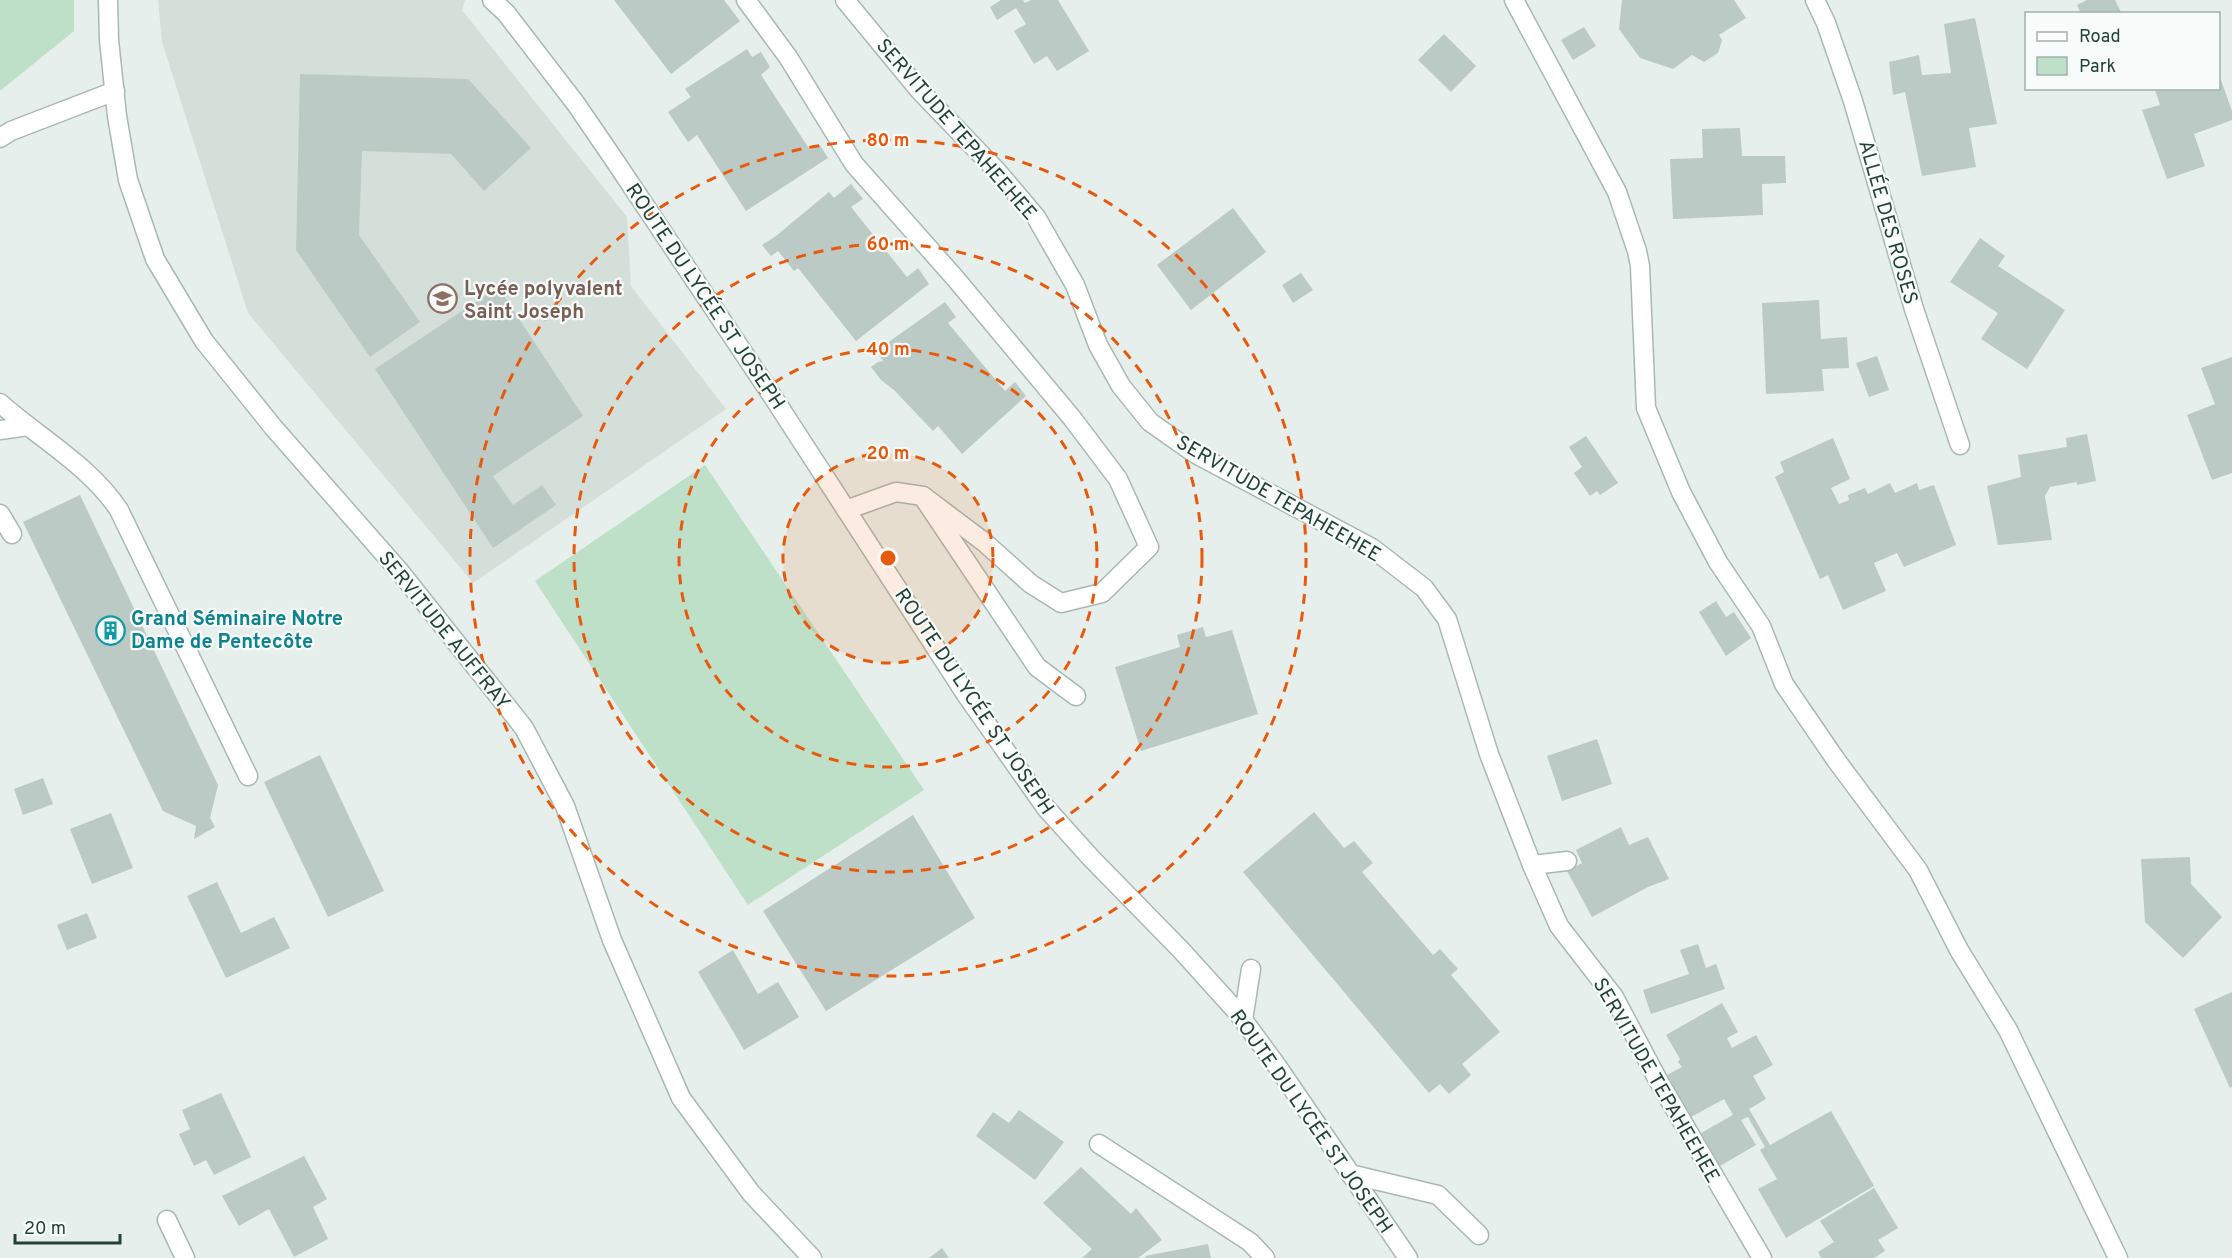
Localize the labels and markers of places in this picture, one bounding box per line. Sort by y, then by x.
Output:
place label: Lycée polyvalent Saint Joseph [464,277,623,326]
school or university icon: Lycée polyvalent Saint Joseph [427,283,459,315]
centre of rings [878,548,898,568]
place label: Grand Séminaire Notre Dame de Pentecôte [131,607,343,656]
building icon: Grand Séminaire Notre Dame de Pentecôte [94,614,126,646]

